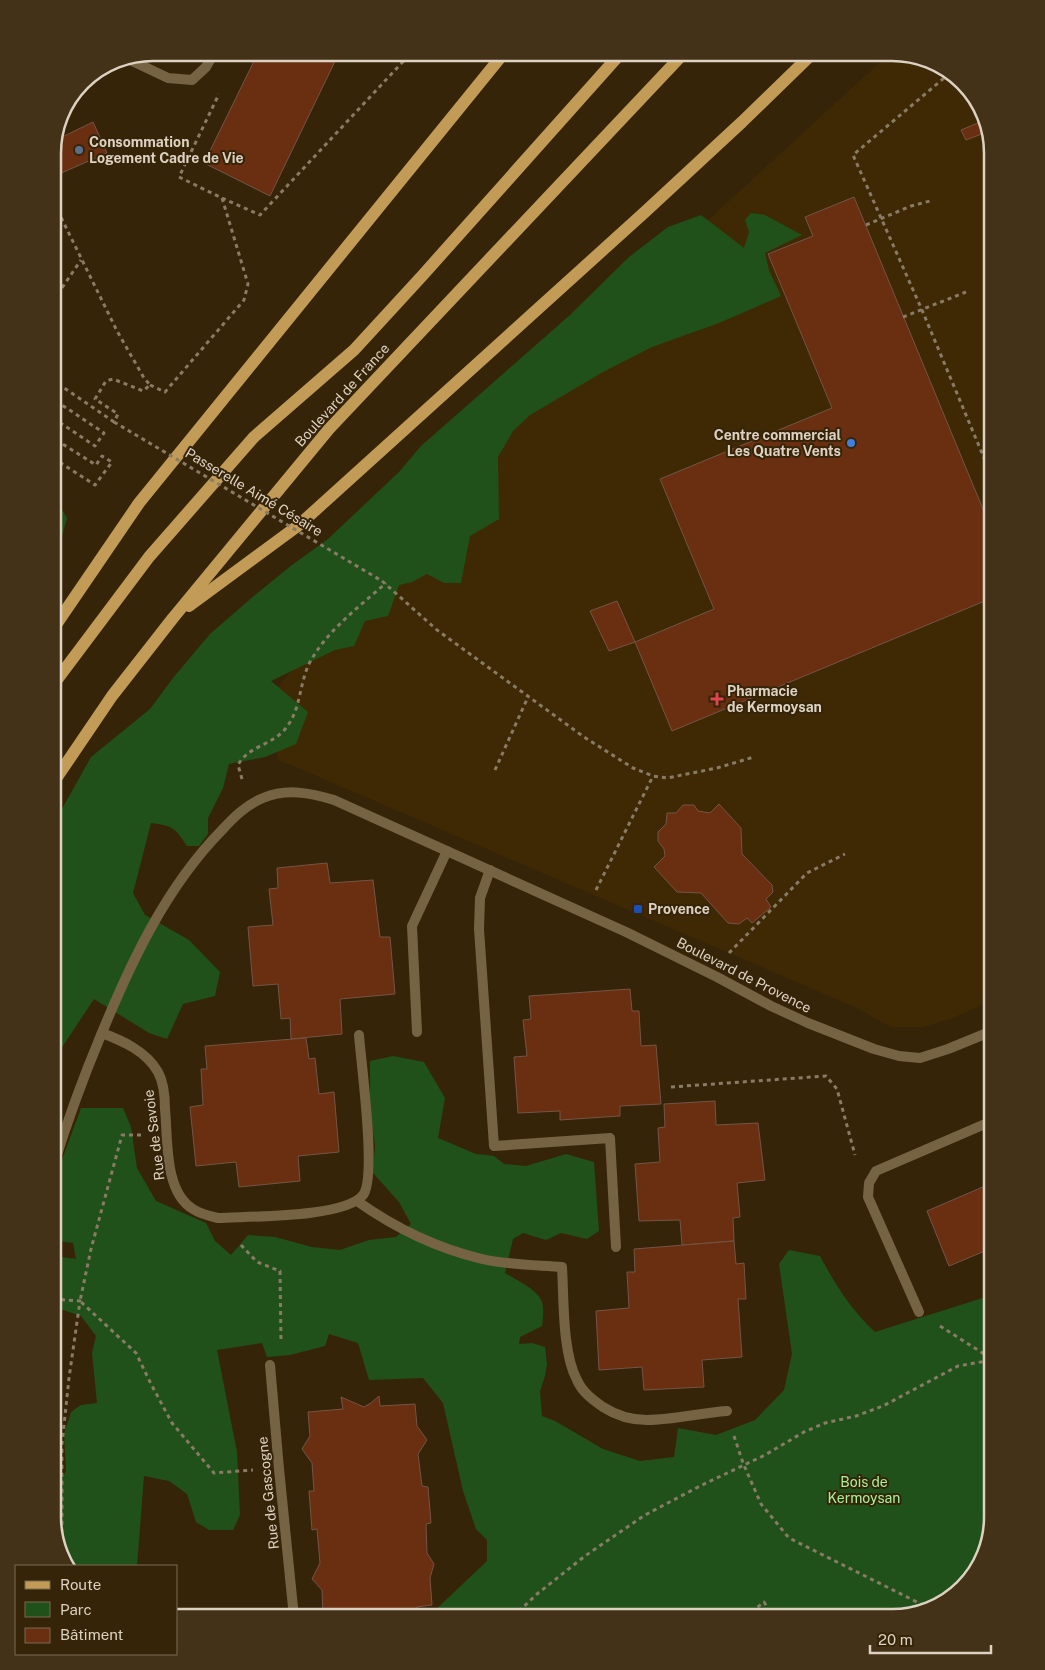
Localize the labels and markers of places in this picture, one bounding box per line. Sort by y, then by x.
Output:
place label: Consommation Logement Cadre de Vie [89,134,244,166]
marker: Consommation Logement Cadre de Vie [73,144,85,156]
place label: Centre commercial Les Quatre Vents [714,427,841,459]
marker: Centre commercial Les Quatre Vents [845,437,857,449]
place label: Pharmacie de Kermoysan [727,683,822,715]
marker: Pharmacie de Kermoysan [711,693,723,705]
place label: Provence [648,901,710,917]
marker: Provence [632,903,644,915]

